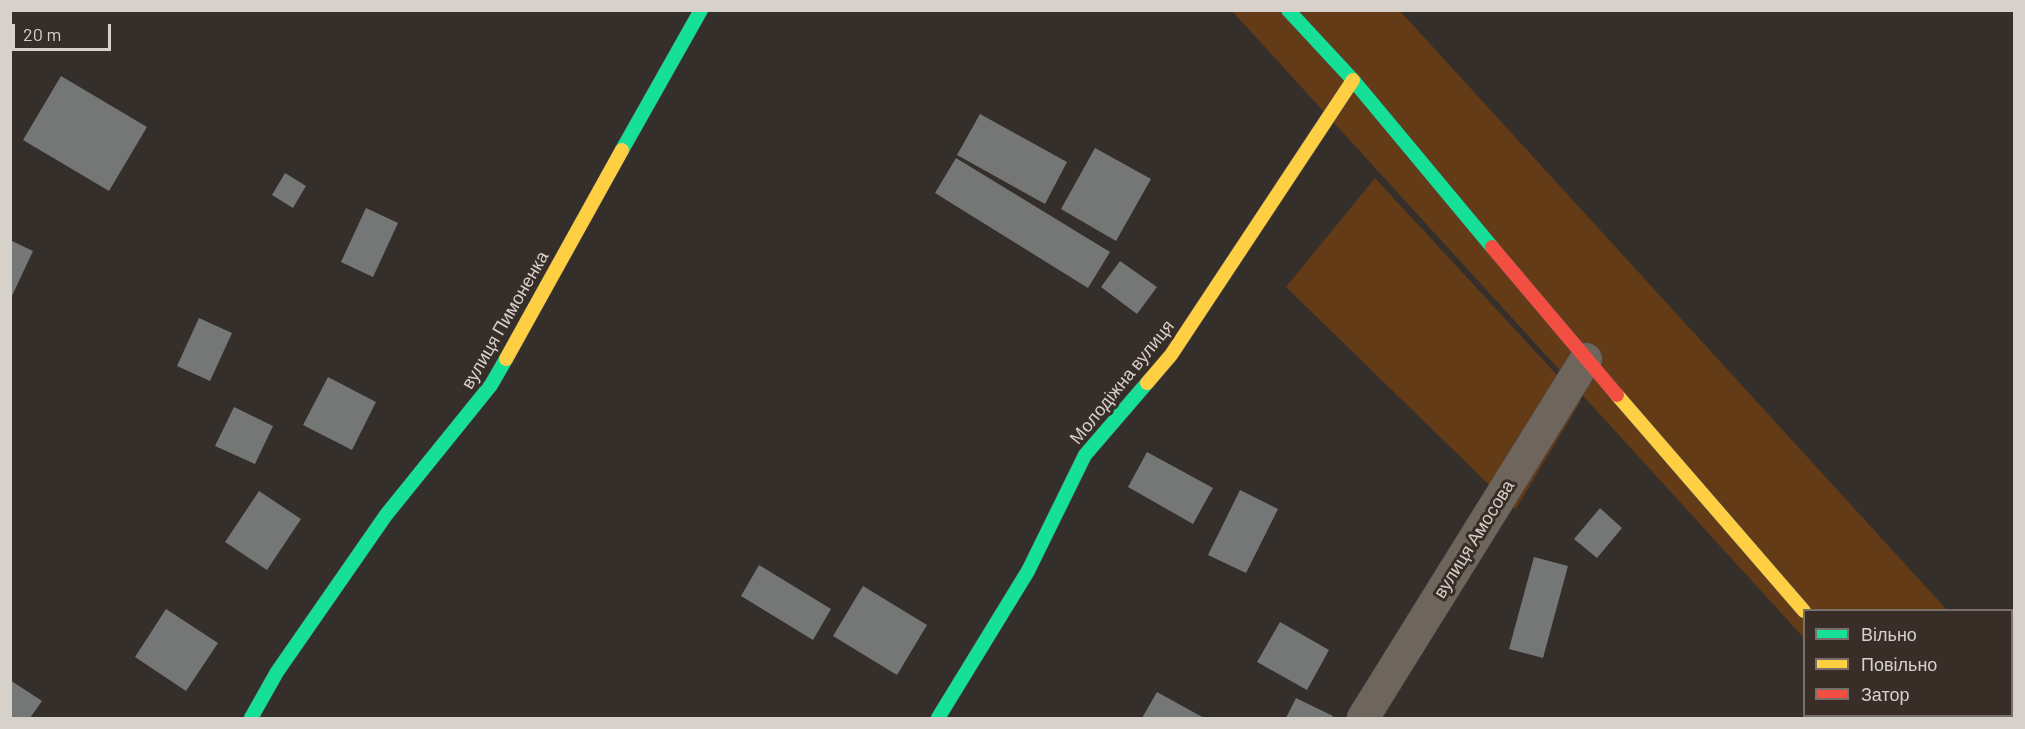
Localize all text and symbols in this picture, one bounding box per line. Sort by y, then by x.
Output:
scale bar [15,12,114,50]
text: 20 m [23,23,61,45]
street label: вулиця Пимоненка [457,247,553,393]
street label: Молодіжна вулиця [1065,316,1179,448]
street label: вулиця Амосова [1429,476,1519,602]
legend [1803,609,2013,717]
text: Вільно [1861,623,1917,645]
text: Повільно [1861,653,1937,675]
text: Затор [1861,683,1910,705]

